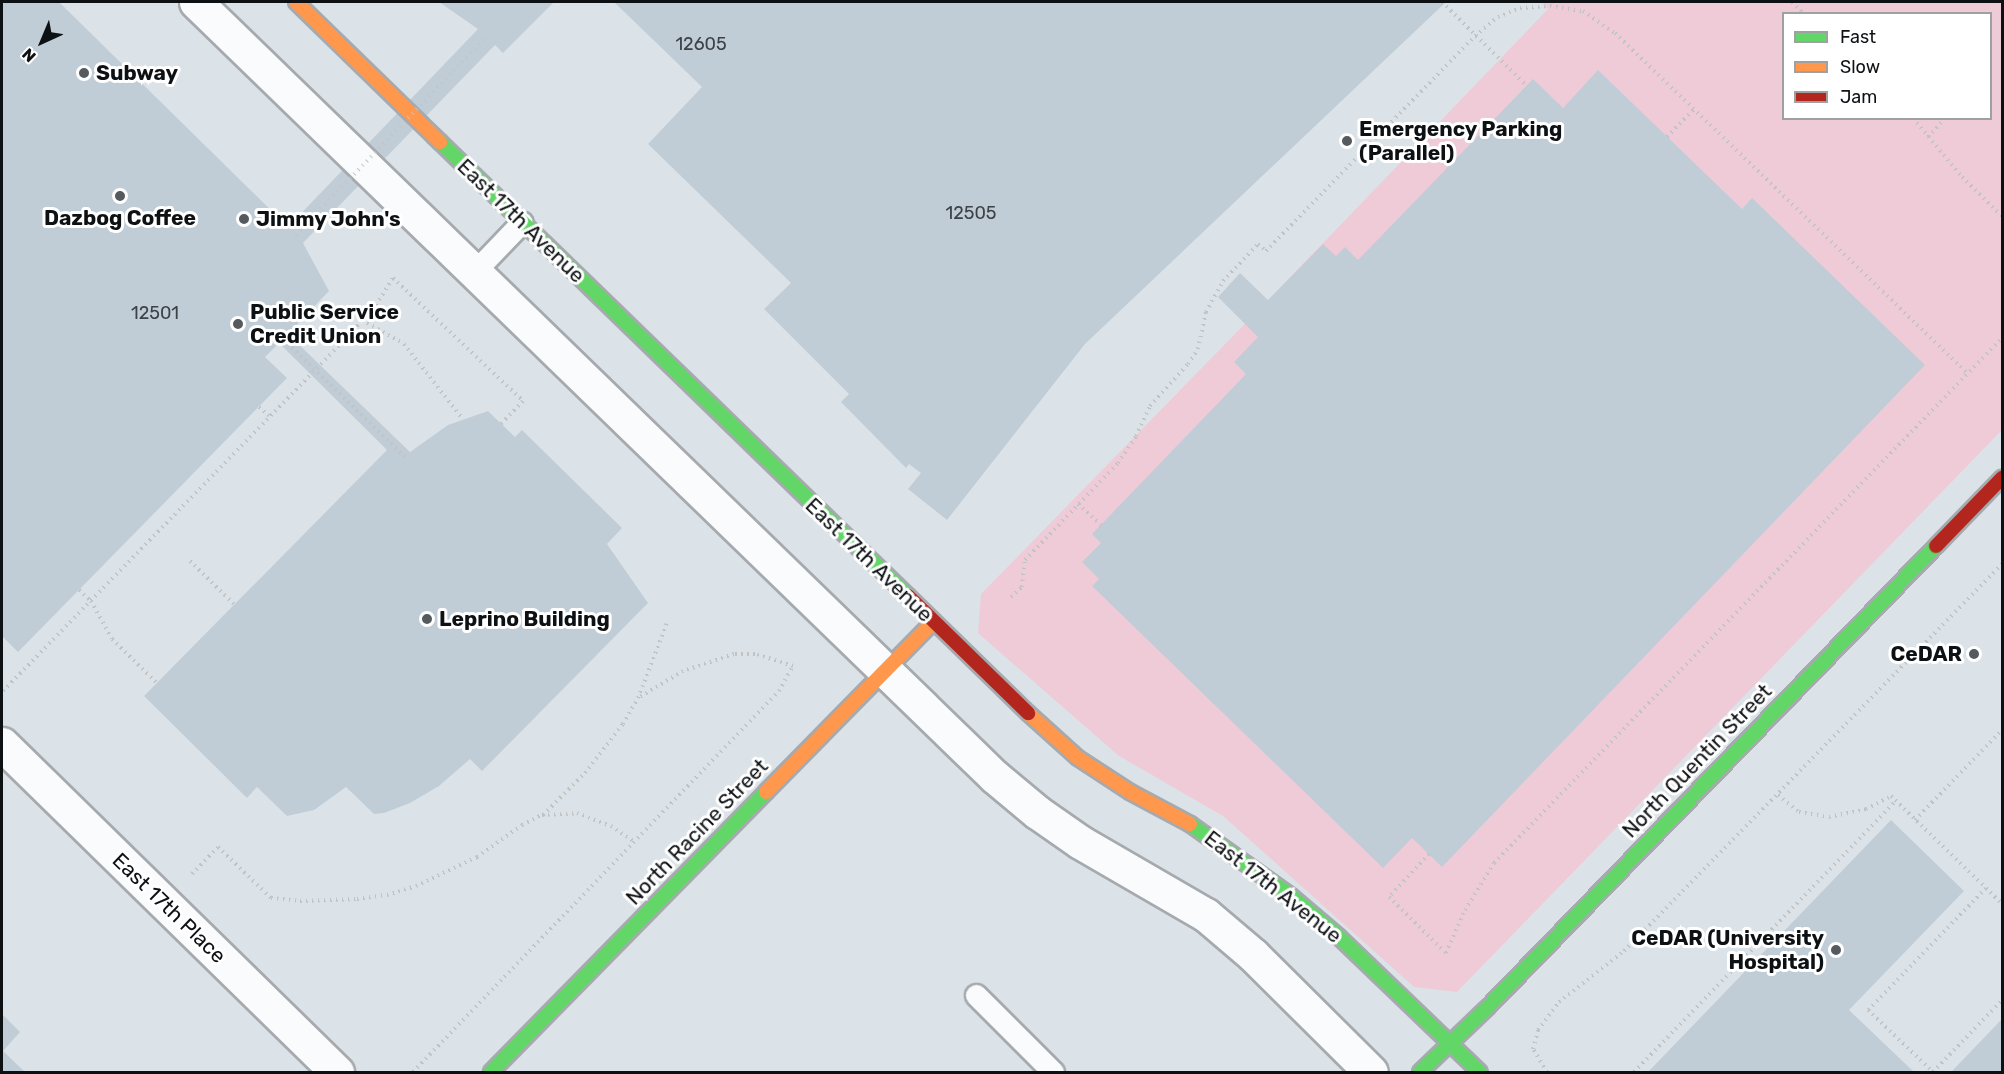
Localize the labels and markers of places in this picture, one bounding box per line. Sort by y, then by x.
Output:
place label: Subway [96,60,178,86]
marker: Subway [77,66,91,80]
place label: Emergency Parking (Parallel) [1359,116,1563,166]
marker: Emergency Parking (Parallel) [1340,134,1354,148]
marker: Dazbog Coffee [113,189,127,203]
place label: Dazbog Coffee [44,205,196,231]
place label: Jimmy John's [256,206,401,232]
marker: Jimmy John's [237,212,251,226]
place label: Public Service Credit Union [250,299,399,349]
marker: Public Service Credit Union [231,317,245,331]
place label: Leprino Building [439,606,610,632]
marker: Leprino Building [420,612,434,626]
place label: CeDAR [1891,641,1962,667]
marker: CeDAR [1967,647,1981,661]
place label: CeDAR (University Hospital) [1631,925,1824,975]
marker: CeDAR (University Hospital) [1829,943,1843,957]

